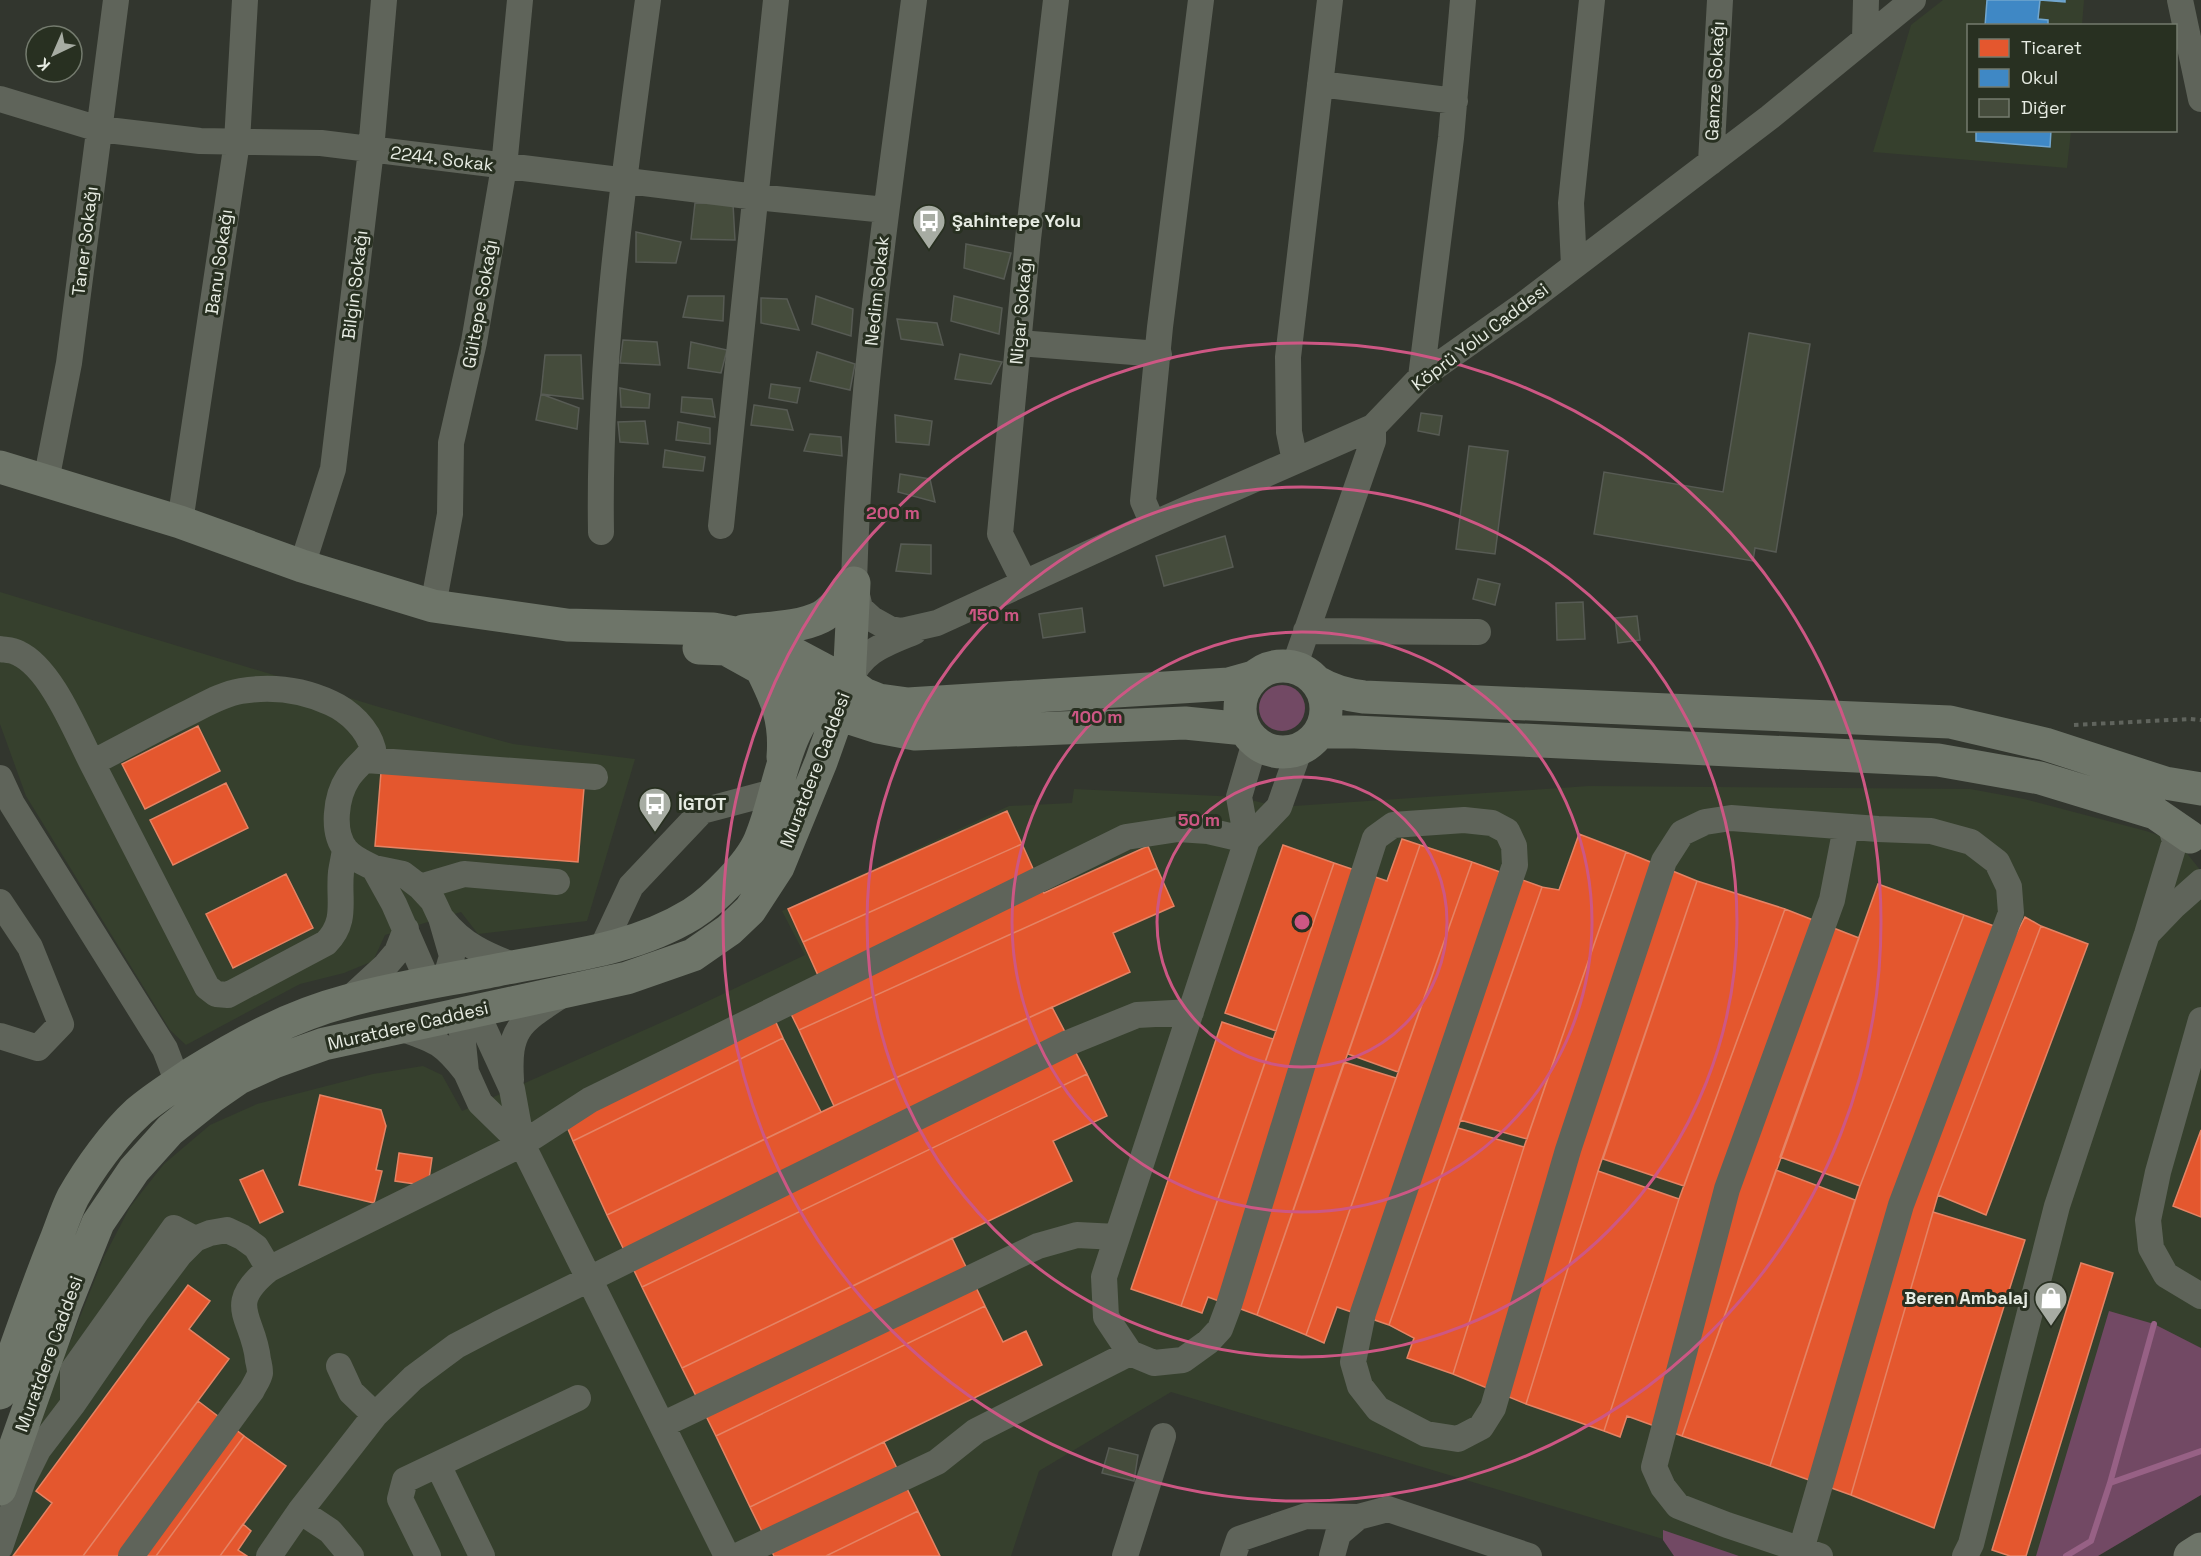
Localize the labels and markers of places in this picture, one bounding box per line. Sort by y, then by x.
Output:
bus stop icon: Şahintepe Yolu [911,203,947,250]
place label: Şahintepe Yolu [952,209,1081,232]
bus stop icon: İGTOT [637,786,673,833]
place label: İGTOT [678,792,727,815]
centre of rings [1292,912,1312,932]
shop icon: Beren Ambalaj [2033,1280,2069,1327]
place label: Beren Ambalaj [1904,1286,2028,1309]

